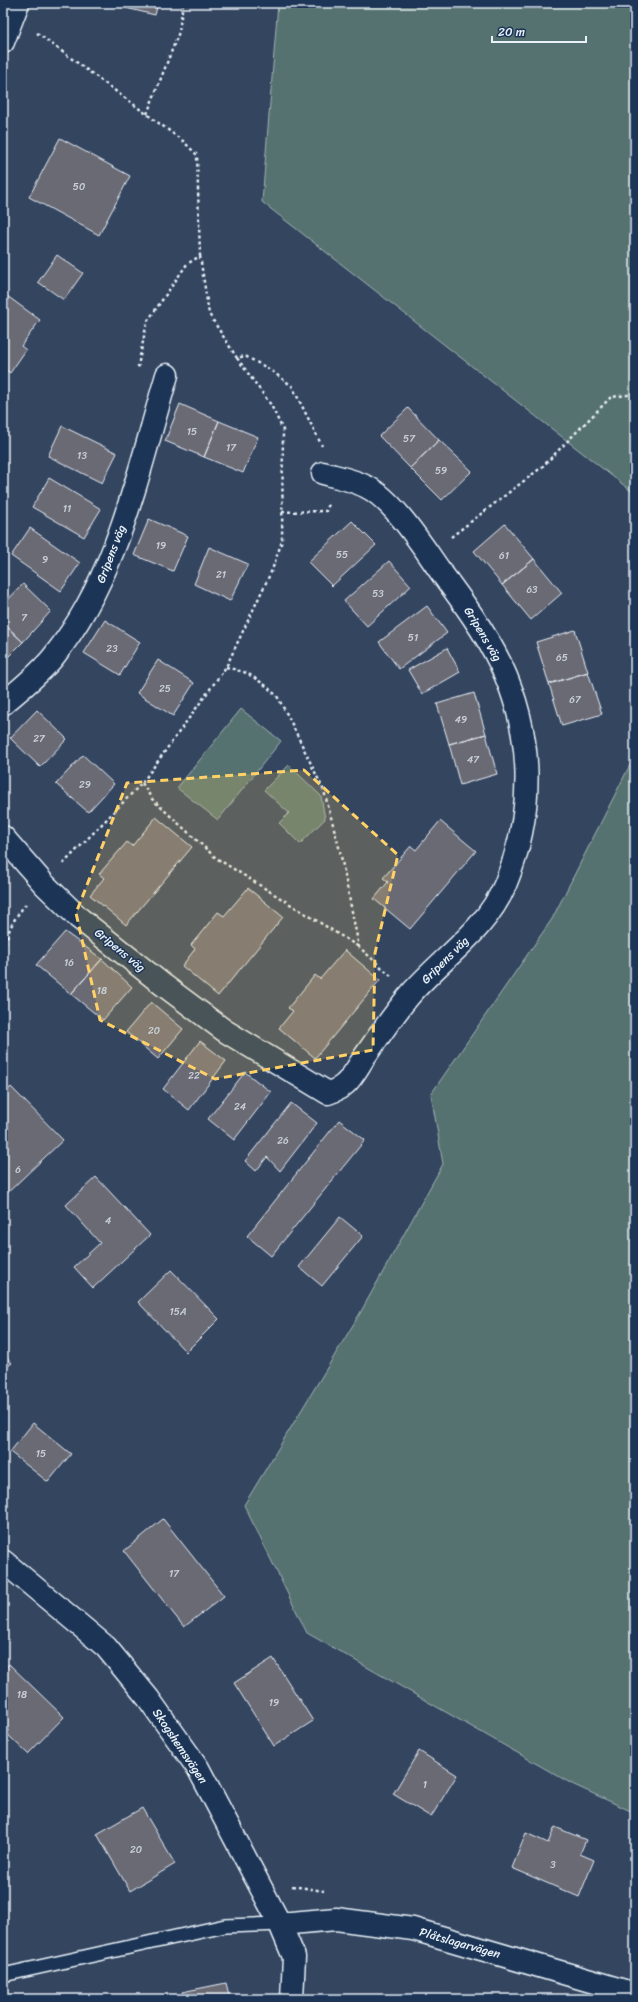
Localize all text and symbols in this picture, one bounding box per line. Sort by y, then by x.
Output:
scale bar [492,18,586,44]
text: 20 m [498,21,525,43]
house number: 50 [73,178,85,196]
house number: 15 [187,423,197,441]
house number: 57 [403,430,416,448]
house number: 17 [226,439,237,457]
house number: 13 [77,447,87,465]
house number: 59 [435,462,447,480]
house number: 11 [63,500,71,518]
street label: Gripens väg [90,522,132,586]
house number: 19 [156,537,166,555]
house number: 55 [336,546,348,564]
house number: 61 [499,547,509,565]
house number: 9 [42,551,48,569]
house number: 21 [216,566,226,584]
house number: 63 [526,581,538,599]
house number: 53 [372,585,384,603]
street label: Gripens väg [458,602,508,666]
house number: 7 [21,609,28,627]
house number: 51 [408,629,418,647]
house number: 23 [106,640,118,658]
house number: 65 [556,649,568,667]
house number: 25 [159,680,171,698]
house number: 67 [569,691,582,709]
house number: 49 [455,711,467,729]
house number: 27 [33,730,46,748]
house number: 47 [467,751,480,769]
house number: 29 [79,776,91,794]
street label: Gripens väg [89,922,151,978]
street label: Gripens väg [416,931,474,989]
house number: 16 [64,954,74,972]
house number: 18 [97,982,107,1000]
house number: 20 [148,1022,160,1040]
house number: 22 [188,1067,200,1085]
house number: 24 [234,1098,246,1116]
house number: 26 [277,1132,289,1150]
house number: 6 [15,1161,21,1179]
house number: 4 [105,1212,111,1230]
house number: 15A [170,1303,186,1321]
house number: 15 [36,1445,46,1463]
house number: 17 [169,1565,180,1583]
house number: 18 [17,1686,27,1704]
house number: 19 [269,1694,279,1712]
street label: Skogshemsvägen [146,1704,214,1789]
house number: 1 [423,1776,427,1794]
house number: 20 [130,1841,142,1859]
house number: 3 [550,1856,556,1874]
street label: Plåtslagarvägen [417,1921,504,1965]

